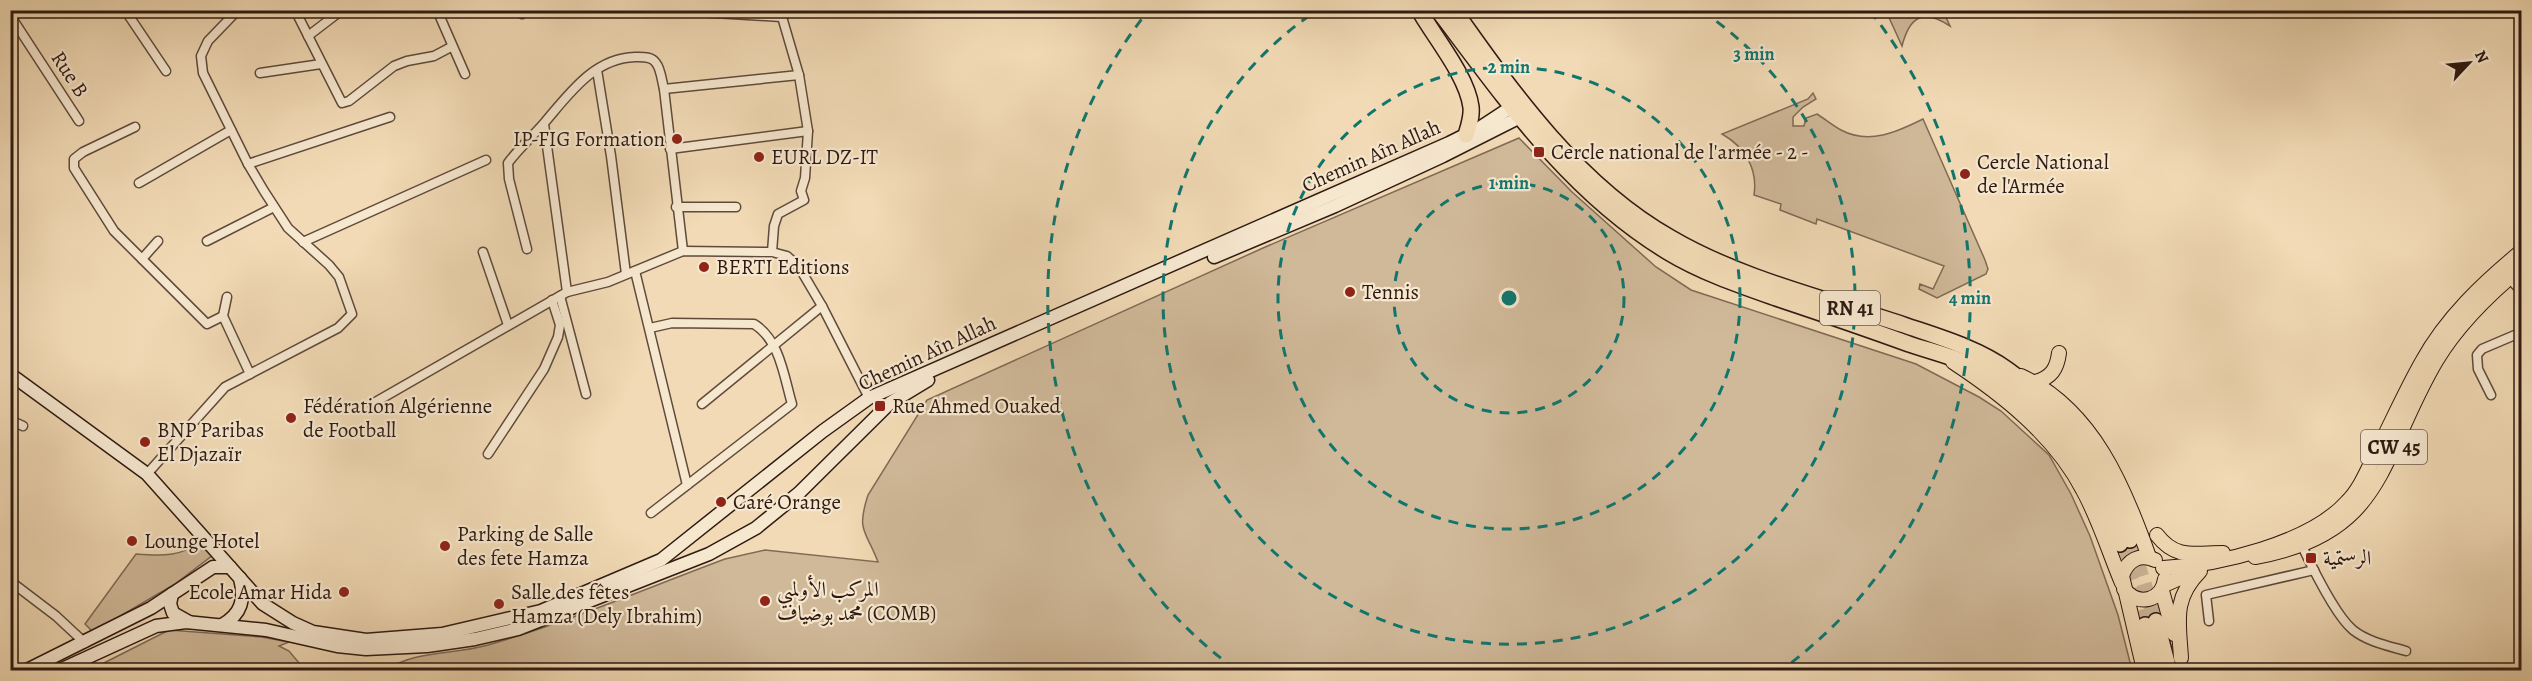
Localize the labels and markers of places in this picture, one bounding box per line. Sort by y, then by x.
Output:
place label: IP-FIG Formation [513,125,665,153]
marker: IP-FIG Formation [670,132,684,146]
place label: Cercle national de l'armée - 2 - [1551,138,1809,166]
place label: EURL DZ-IT [771,143,879,171]
marker: Cercle national de l'armée - 2 - [1532,145,1546,159]
place label: Cercle National de l'Armée [1977,148,2109,200]
marker: EURL DZ-IT [752,150,766,164]
marker: Cercle National de l'Armée [1958,167,1972,181]
place label: BERTI Editions [716,253,849,281]
marker: BERTI Editions [697,260,711,274]
place label: Tennis [1362,278,1419,306]
marker: Tennis [1343,285,1357,299]
centre of rings [1499,288,1519,308]
place label: Fédération Algérienne de Football [303,392,492,444]
place label: Rue Ahmed Ouaked [892,392,1062,420]
marker: Rue Ahmed Ouaked [873,399,887,413]
marker: Fédération Algérienne de Football [284,411,298,425]
place label: BNP Paribas El Djazaïr [157,416,264,468]
marker: BNP Paribas El Djazaïr [138,435,152,449]
place label: Caré Orange [733,488,841,516]
marker: Caré Orange [714,495,728,509]
place label: Parking de Salle des fete Hamza [457,520,594,572]
place label: Lounge Hotel [144,527,259,555]
marker: Lounge Hotel [125,534,139,548]
marker: Parking de Salle des fete Hamza [438,539,452,553]
place label: الرستمية [2323,544,2371,572]
marker: الرستمية [2304,551,2318,565]
place label: المركب الأولمبي محمد بوضياف (COMB) [777,574,936,627]
place label: Ecole Amar Hida [188,578,332,606]
place label: Salle des fêtes Hamza (Dely Ibrahim) [511,578,702,630]
marker: Ecole Amar Hida [337,585,351,599]
marker: المركب الأولمبي محمد بوضياف (COMB) [758,594,772,608]
marker: Salle des fêtes Hamza (Dely Ibrahim) [492,597,506,611]

